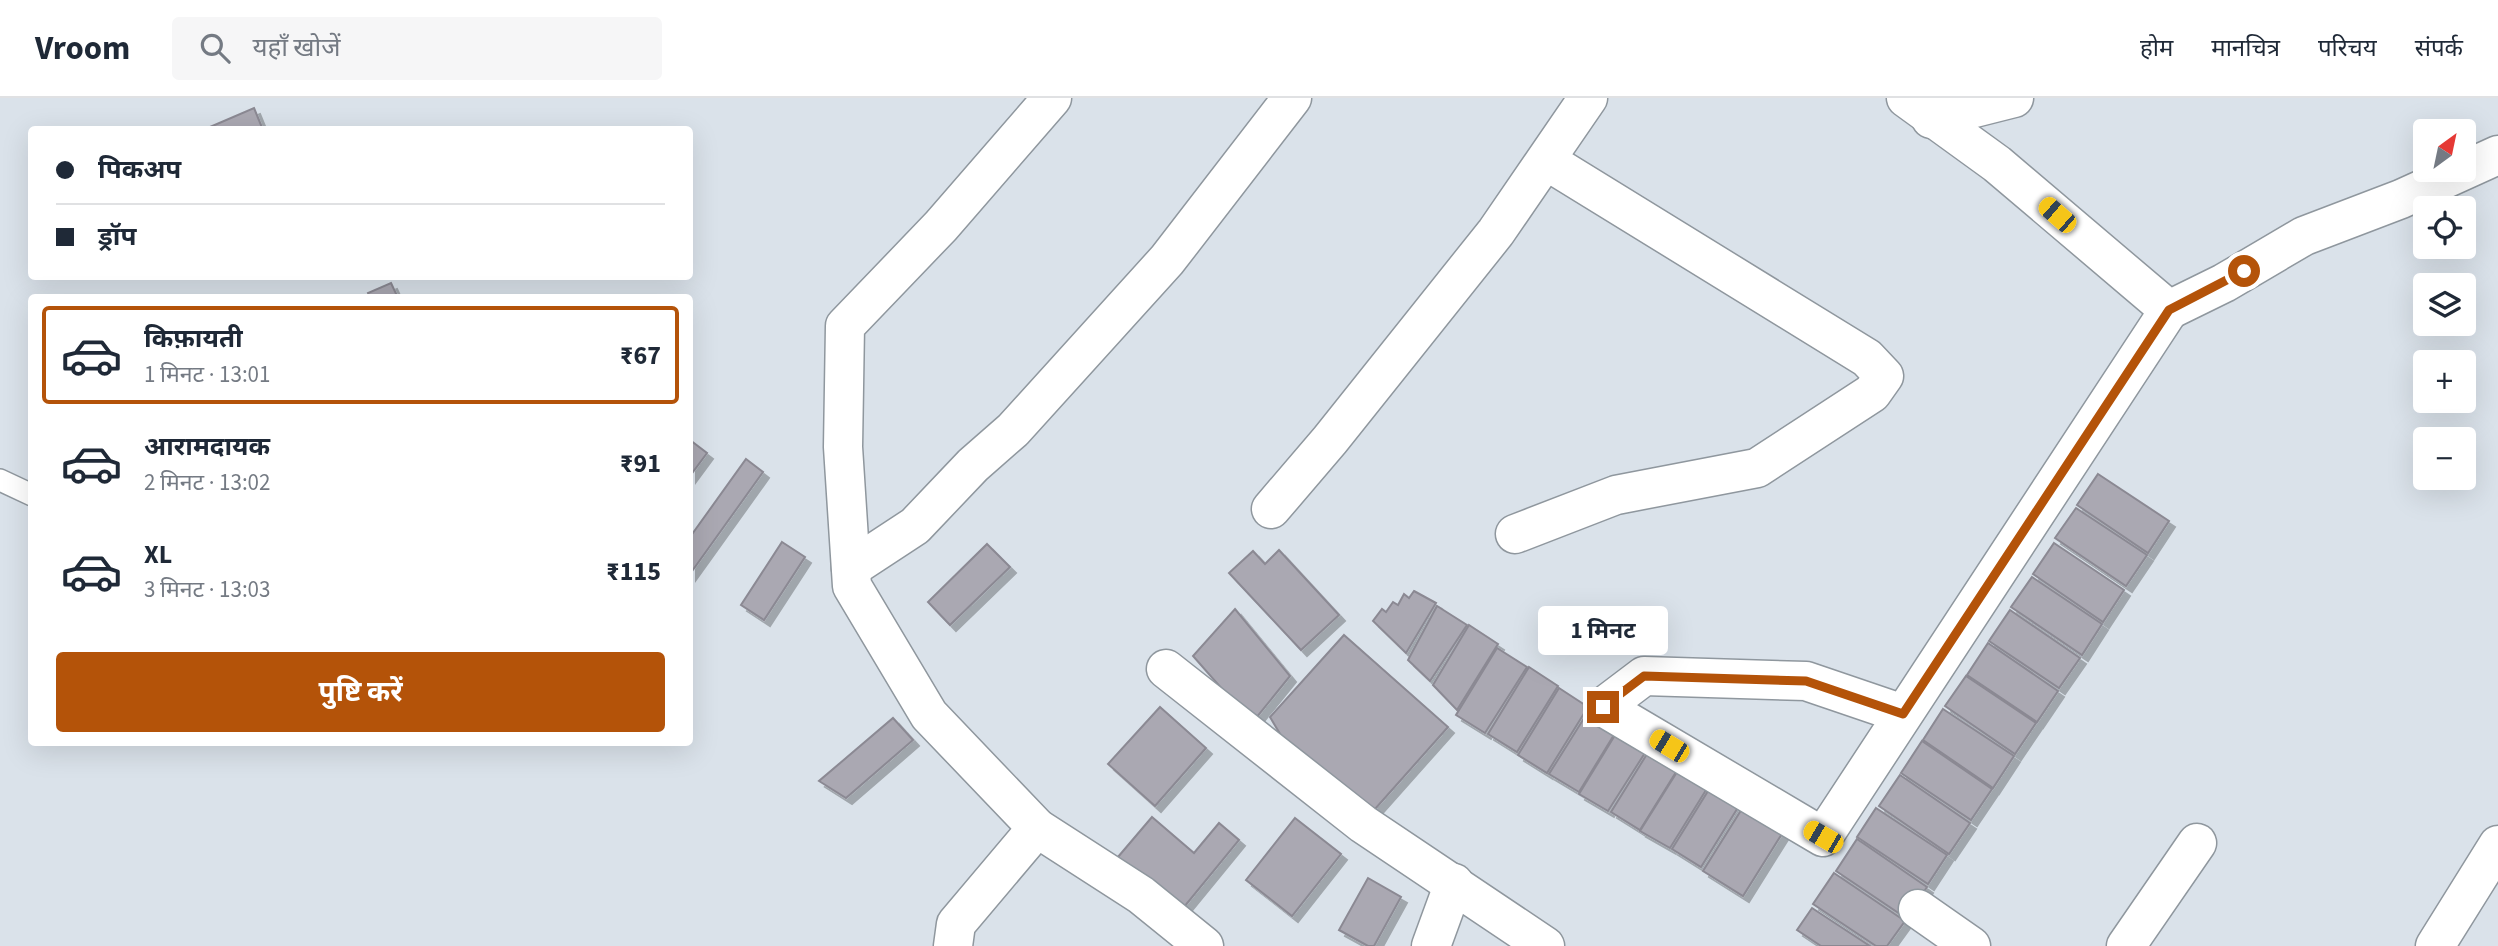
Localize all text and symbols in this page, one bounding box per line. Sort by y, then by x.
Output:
search box [172,17,662,80]
text: Vroom [35,25,130,72]
icon: search [196,29,234,67]
text: यहाँ खोजें [252,29,341,66]
text: होम [2140,31,2173,66]
text: मानचित्र [2211,31,2280,66]
text: परिचय [2318,31,2377,66]
text: संपर्क [2415,31,2463,66]
north arrow [2413,119,2476,182]
map controls [2413,119,2476,490]
text: पिकअप [98,151,181,188]
car [2035,193,2080,237]
button: locate [2413,196,2476,259]
text: ड्रॉप [98,218,136,255]
route start [2228,255,2260,287]
button: layers [2413,273,2476,336]
text: किफ़ायती [144,320,243,357]
icon: car [60,324,123,387]
text: ₹67 [620,337,661,374]
button: + [2413,350,2476,413]
text: 1 मिनट · 13:01 [144,358,270,391]
button: − [2413,427,2476,490]
text: आरामदायक [144,428,270,465]
icon: car [60,432,123,495]
text: ₹91 [620,445,661,482]
text: 2 मिनट · 13:02 [144,466,270,499]
text: XL [144,536,172,573]
icon: car [60,540,123,603]
text: ₹115 [606,553,661,590]
text: 3 मिनट · 13:03 [144,573,270,606]
callout: 1 मिनट [1538,606,1668,654]
text: 1 मिनट [1570,614,1636,647]
button: पुष्टि करें [56,652,665,732]
route end [1587,691,1619,723]
car [1646,726,1693,766]
car [1800,817,1847,857]

